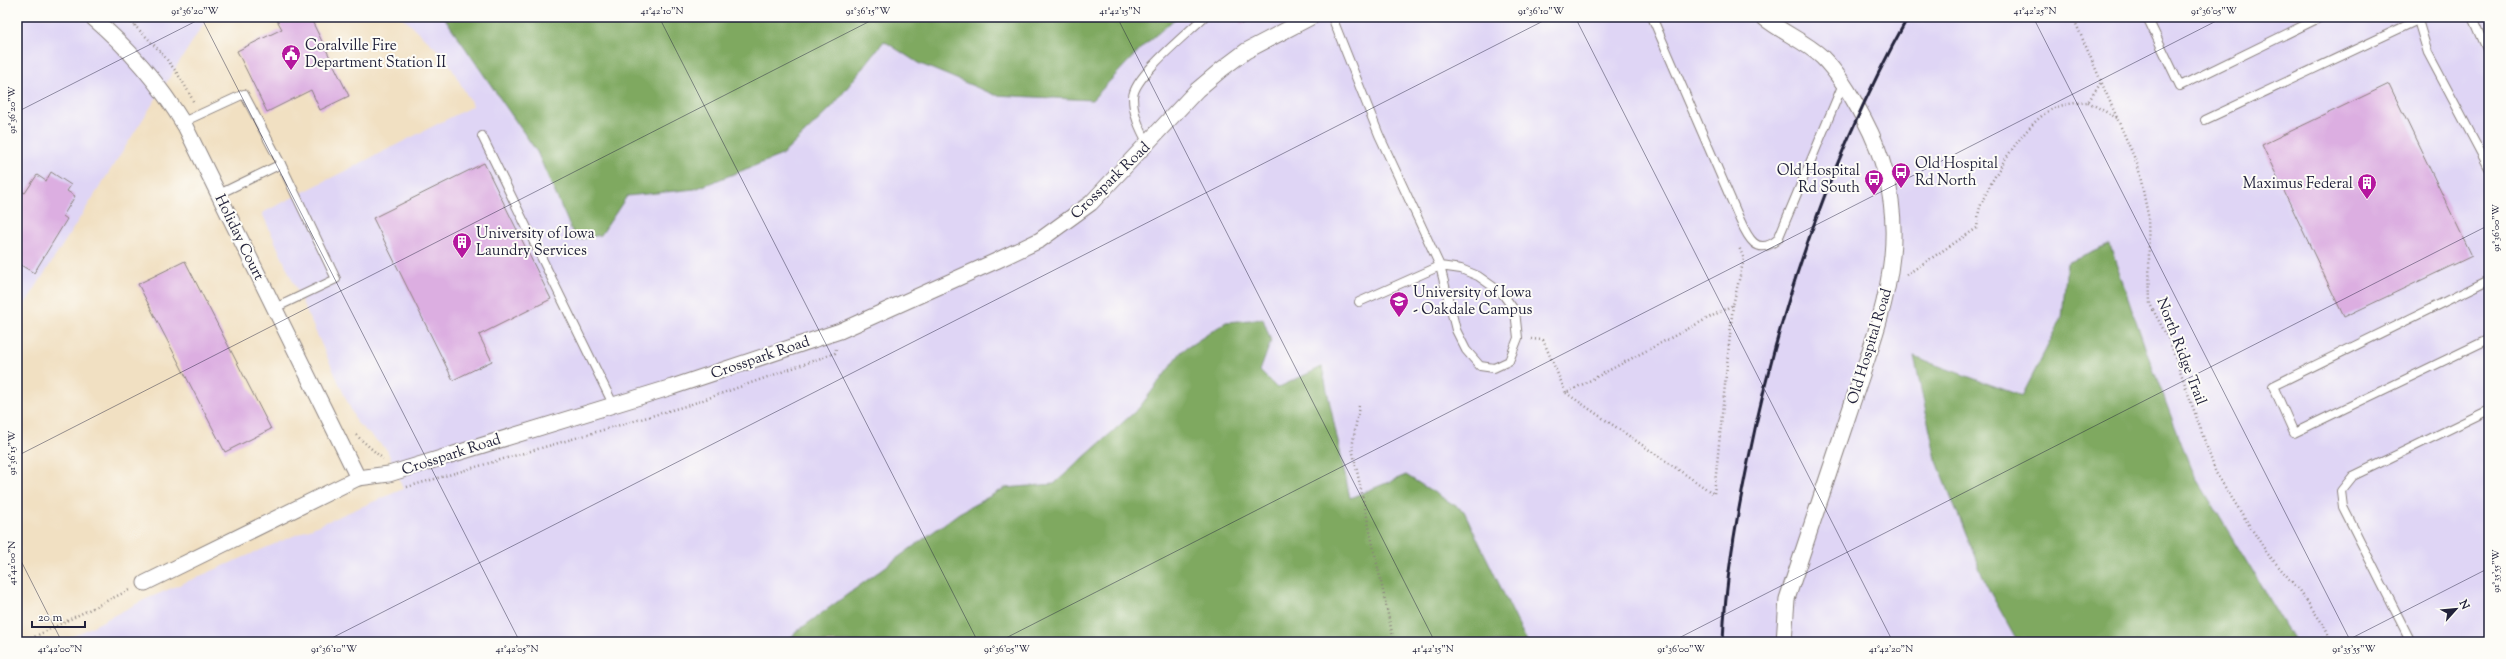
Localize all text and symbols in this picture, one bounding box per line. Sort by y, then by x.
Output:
text: 91°36'20"W [171,4,219,19]
text: 41°42'10"N [640,4,684,19]
text: 91°36'15"W [846,4,890,19]
text: 41°42'15"N [1099,4,1141,19]
text: 91°36'10"W [1518,4,1564,19]
text: 41°42'25"N [2014,4,2056,19]
text: 91°36'05"W [2191,4,2237,19]
place label: Coralville Fire Department Station II [305,36,446,74]
public building icon: Coralville Fire Department Station II [280,43,302,71]
text: 91°36'20"W [5,86,20,134]
street label: Crosspark Road [1067,137,1156,224]
place label: Old Hospital Rd North [1915,154,1998,192]
place label: Old Hospital Rd South [1777,161,1860,199]
bus stop icon: Old Hospital Rd North [1890,161,1912,189]
bus stop icon: Old Hospital Rd South [1863,168,1885,196]
building icon: Maximus Federal [2356,172,2378,200]
place label: Maximus Federal [2243,174,2353,195]
street label: Holiday Court [209,191,269,284]
text: 91°36'00"W [2489,204,2504,252]
place label: University of Iowa Laundry Services [476,224,595,262]
building icon: University of Iowa Laundry Services [451,231,473,259]
place label: University of Iowa - Oakdale Campus [1413,283,1533,321]
street label: Old Hospital Road [1843,285,1898,407]
school or university icon: University of Iowa - Oakdale Campus [1388,290,1410,318]
street label: North Ridge Trail [2150,295,2211,408]
street label: Crosspark Road [708,332,813,385]
street label: Crosspark Road [399,429,504,481]
text: 91°36'15"W [5,431,20,475]
text: 41°42'00"N [5,541,20,585]
text: 91°35'55"W [2489,549,2504,593]
north arrow [2436,589,2476,629]
text: N [2454,596,2473,613]
scale bar [32,603,85,629]
text: 20 m [38,609,63,627]
text: 41°42'00"N [38,642,82,657]
text: 91°36'10"W [311,642,357,657]
text: 41°42'05"N [496,642,538,657]
text: 91°36'05"W [984,642,1030,657]
text: 41°42'15"N [1412,642,1454,657]
text: 91°36'00"W [1657,642,1705,657]
text: 41°42'20"N [1869,642,1913,657]
text: 91°35'55"W [2332,642,2376,657]

